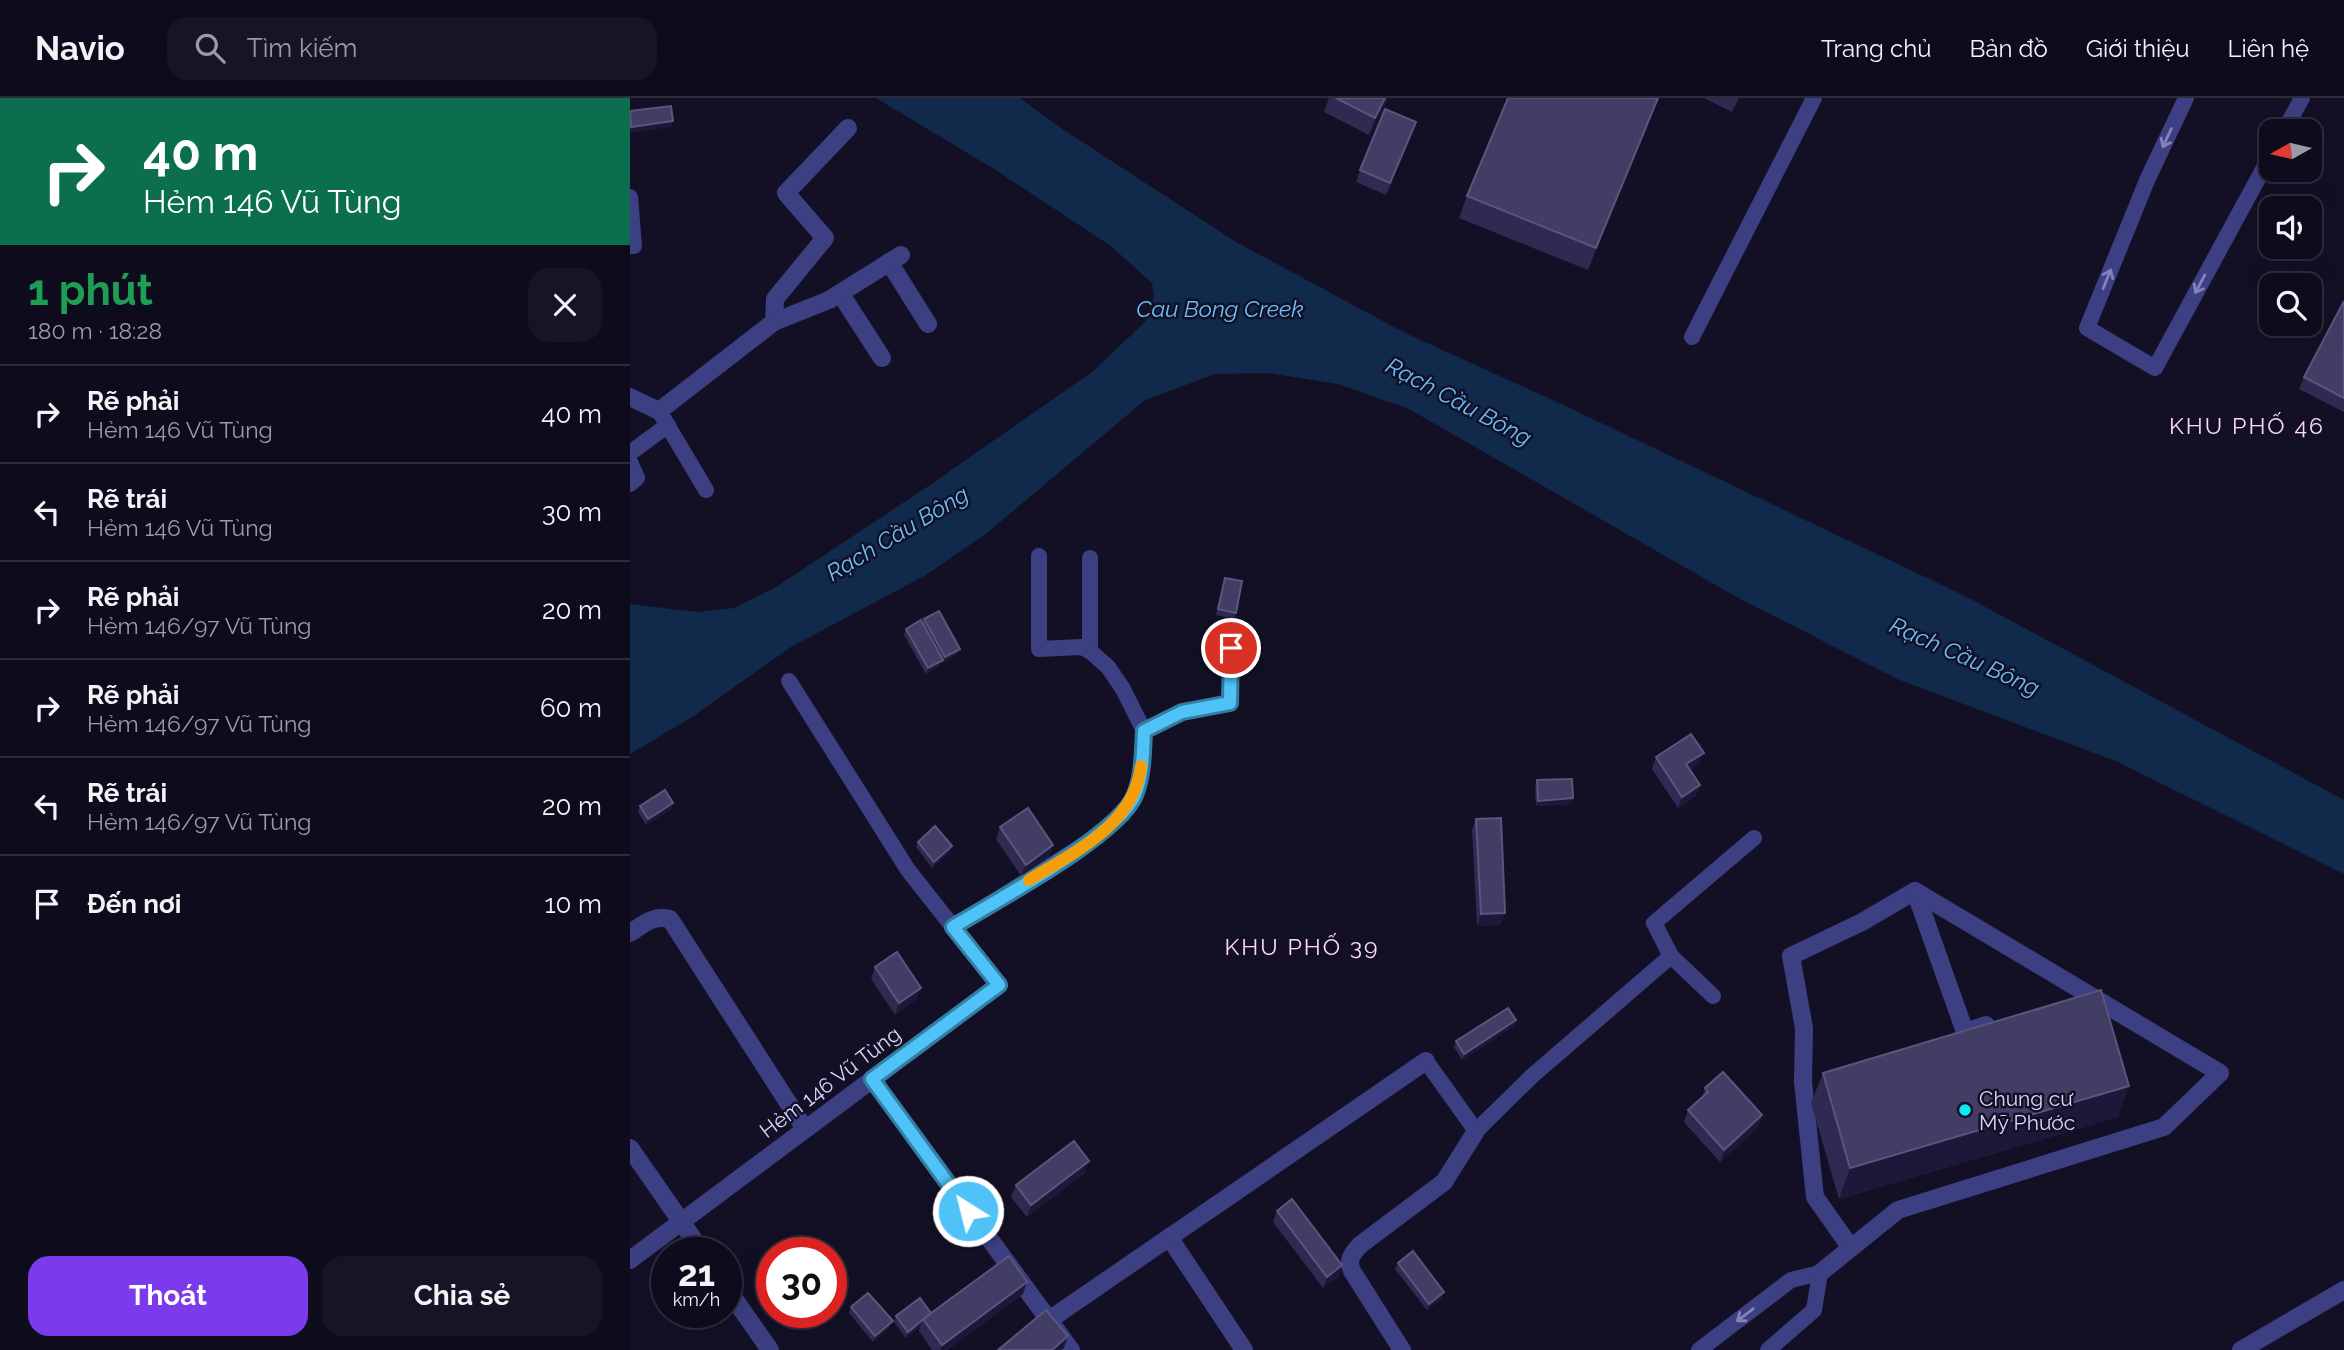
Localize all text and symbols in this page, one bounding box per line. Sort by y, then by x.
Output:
search box [167,17,657,80]
text: Navio [35,29,125,68]
icon: search [191,29,229,67]
text: Tìm kiếm [247,33,358,63]
text: Trang chủ [1821,34,1931,63]
text: Bản đồ [1969,34,2048,63]
text: Giới thiệu [2086,34,2189,63]
text: Liên hệ [2227,34,2309,63]
north arrow [2259,119,2322,182]
map controls [2259,119,2322,336]
text: 40 m [143,124,258,181]
icon: right [28,126,119,217]
one-way arrow [2160,127,2174,148]
text: Hẻm 146 Vũ Tùng [143,183,401,220]
button: sound [2259,196,2322,259]
text: 1 phút [28,266,153,315]
button: close [528,268,602,342]
one-way arrow [2101,269,2114,291]
one-way arrow [2193,273,2206,294]
button: search [2259,273,2322,336]
water label: Cau Bong Creek [1136,295,1304,322]
text: 180 m · 18:28 [28,317,162,344]
water label: Rạch Cầu Bông [1382,351,1537,451]
text: Rẽ phải [87,386,179,416]
icon: right [28,395,66,433]
text: 40 m [541,399,602,429]
district label: KHU PHỐ 46 [2169,412,2325,439]
text: Hẻm 146 Vũ Tùng [87,416,273,443]
water label: Rạch Cầu Bông [821,480,973,586]
text: Rẽ trái [87,484,167,514]
icon: left [28,493,66,531]
text: 30 m [542,497,602,527]
text: Hẻm 146 Vũ Tùng [87,514,273,541]
text: Rẽ phải [87,582,179,612]
icon: right [28,591,66,629]
text: 20 m [542,595,602,625]
water label: Rạch Cầu Bông [1886,611,2044,701]
text: Hẻm 146/97 Vũ Tùng [87,612,312,639]
pin [1201,618,1261,678]
icon: arrive [1212,629,1250,667]
text: Rẽ phải [87,680,179,710]
icon: right [28,689,66,727]
text: 60 m [540,693,602,723]
text: Hẻm 146/97 Vũ Tùng [87,710,312,737]
text: Rẽ trái [87,778,167,808]
icon: left [28,787,66,825]
text: 20 m [542,791,602,821]
text: Hẻm 146/97 Vũ Tùng [87,808,312,835]
icon: arrive [28,885,66,923]
text: Đến nơi [87,889,181,919]
text: 10 m [544,889,602,919]
district label: KHU PHỐ 39 [1224,933,1380,960]
street label: Hẻm 146 Vũ Tùng [755,1021,905,1143]
place label: Chung cư Mỹ Phước [1979,1086,2075,1135]
marker: Chung cư Mỹ Phước [1957,1102,1973,1118]
position arrow [931,1174,1005,1248]
speed limit sign: 30 [756,1237,847,1328]
text: 21 [678,1253,715,1294]
button: Thoát [28,1256,308,1336]
button: Chia sẻ [322,1256,602,1336]
text: km/h [673,1289,720,1310]
one-way arrow [1736,1307,1755,1322]

